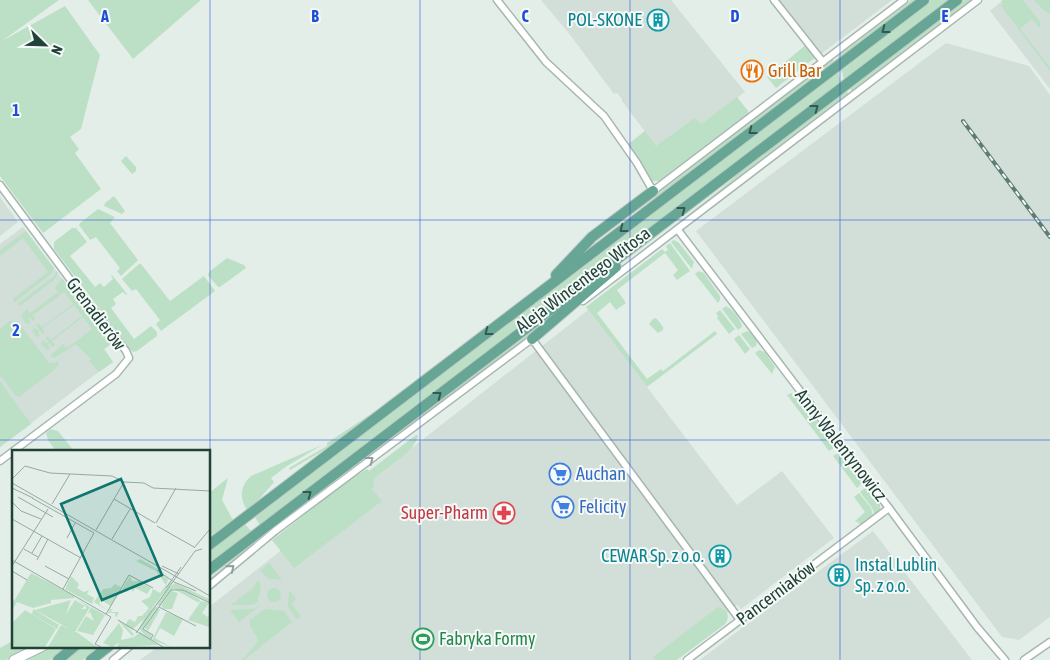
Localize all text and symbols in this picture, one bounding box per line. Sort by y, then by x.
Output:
text: A [100,7,109,25]
text: B [311,7,319,25]
text: C [521,7,529,25]
text: D [731,7,740,25]
text: E [942,7,949,25]
building icon: POL-SKONE [646,8,670,32]
place label: POL-SKONE [567,9,642,30]
north arrow [20,20,70,70]
one-way arrow [882,24,891,32]
text: N [48,43,66,57]
restaurant icon: Grill Bar [740,59,764,83]
place label: Grill Bar [768,60,822,81]
text: 1 [12,101,20,119]
one-way arrow [809,105,819,114]
one-way arrow [748,125,758,134]
one-way arrow [676,207,685,215]
street label: Aleja Wincentego Witosa [511,222,654,337]
one-way arrow [620,224,629,232]
street label: Grenadierów [62,273,131,354]
text: 2 [12,321,20,339]
one-way arrow [484,326,494,335]
street label: Anny Walentynowicz [791,385,892,505]
one-way arrow [432,392,441,401]
inset map [12,450,210,648]
one-way arrow [364,457,374,466]
supermarket icon: Auchan [548,462,572,486]
place label: Auchan [576,463,626,484]
one-way arrow [302,491,311,499]
supermarket icon: Felicity [551,495,575,519]
place label: Felicity [579,496,626,517]
pharmacy icon: Super-Pharm [492,501,516,525]
place label: Super-Pharm [401,502,488,523]
building icon: CEWAR Sp. z o.o. [708,544,732,568]
place label: CEWAR Sp. z o.o. [601,545,704,566]
place label: Instal Lublin Sp. z o.o. [855,554,937,596]
street label: Pancerniaków [732,556,820,629]
building icon: Instal Lublin Sp. z o.o. [827,563,851,587]
one-way arrow [225,565,234,573]
sports icon: Fabryka Formy [411,627,435,651]
place label: Fabryka Formy [439,628,535,649]

